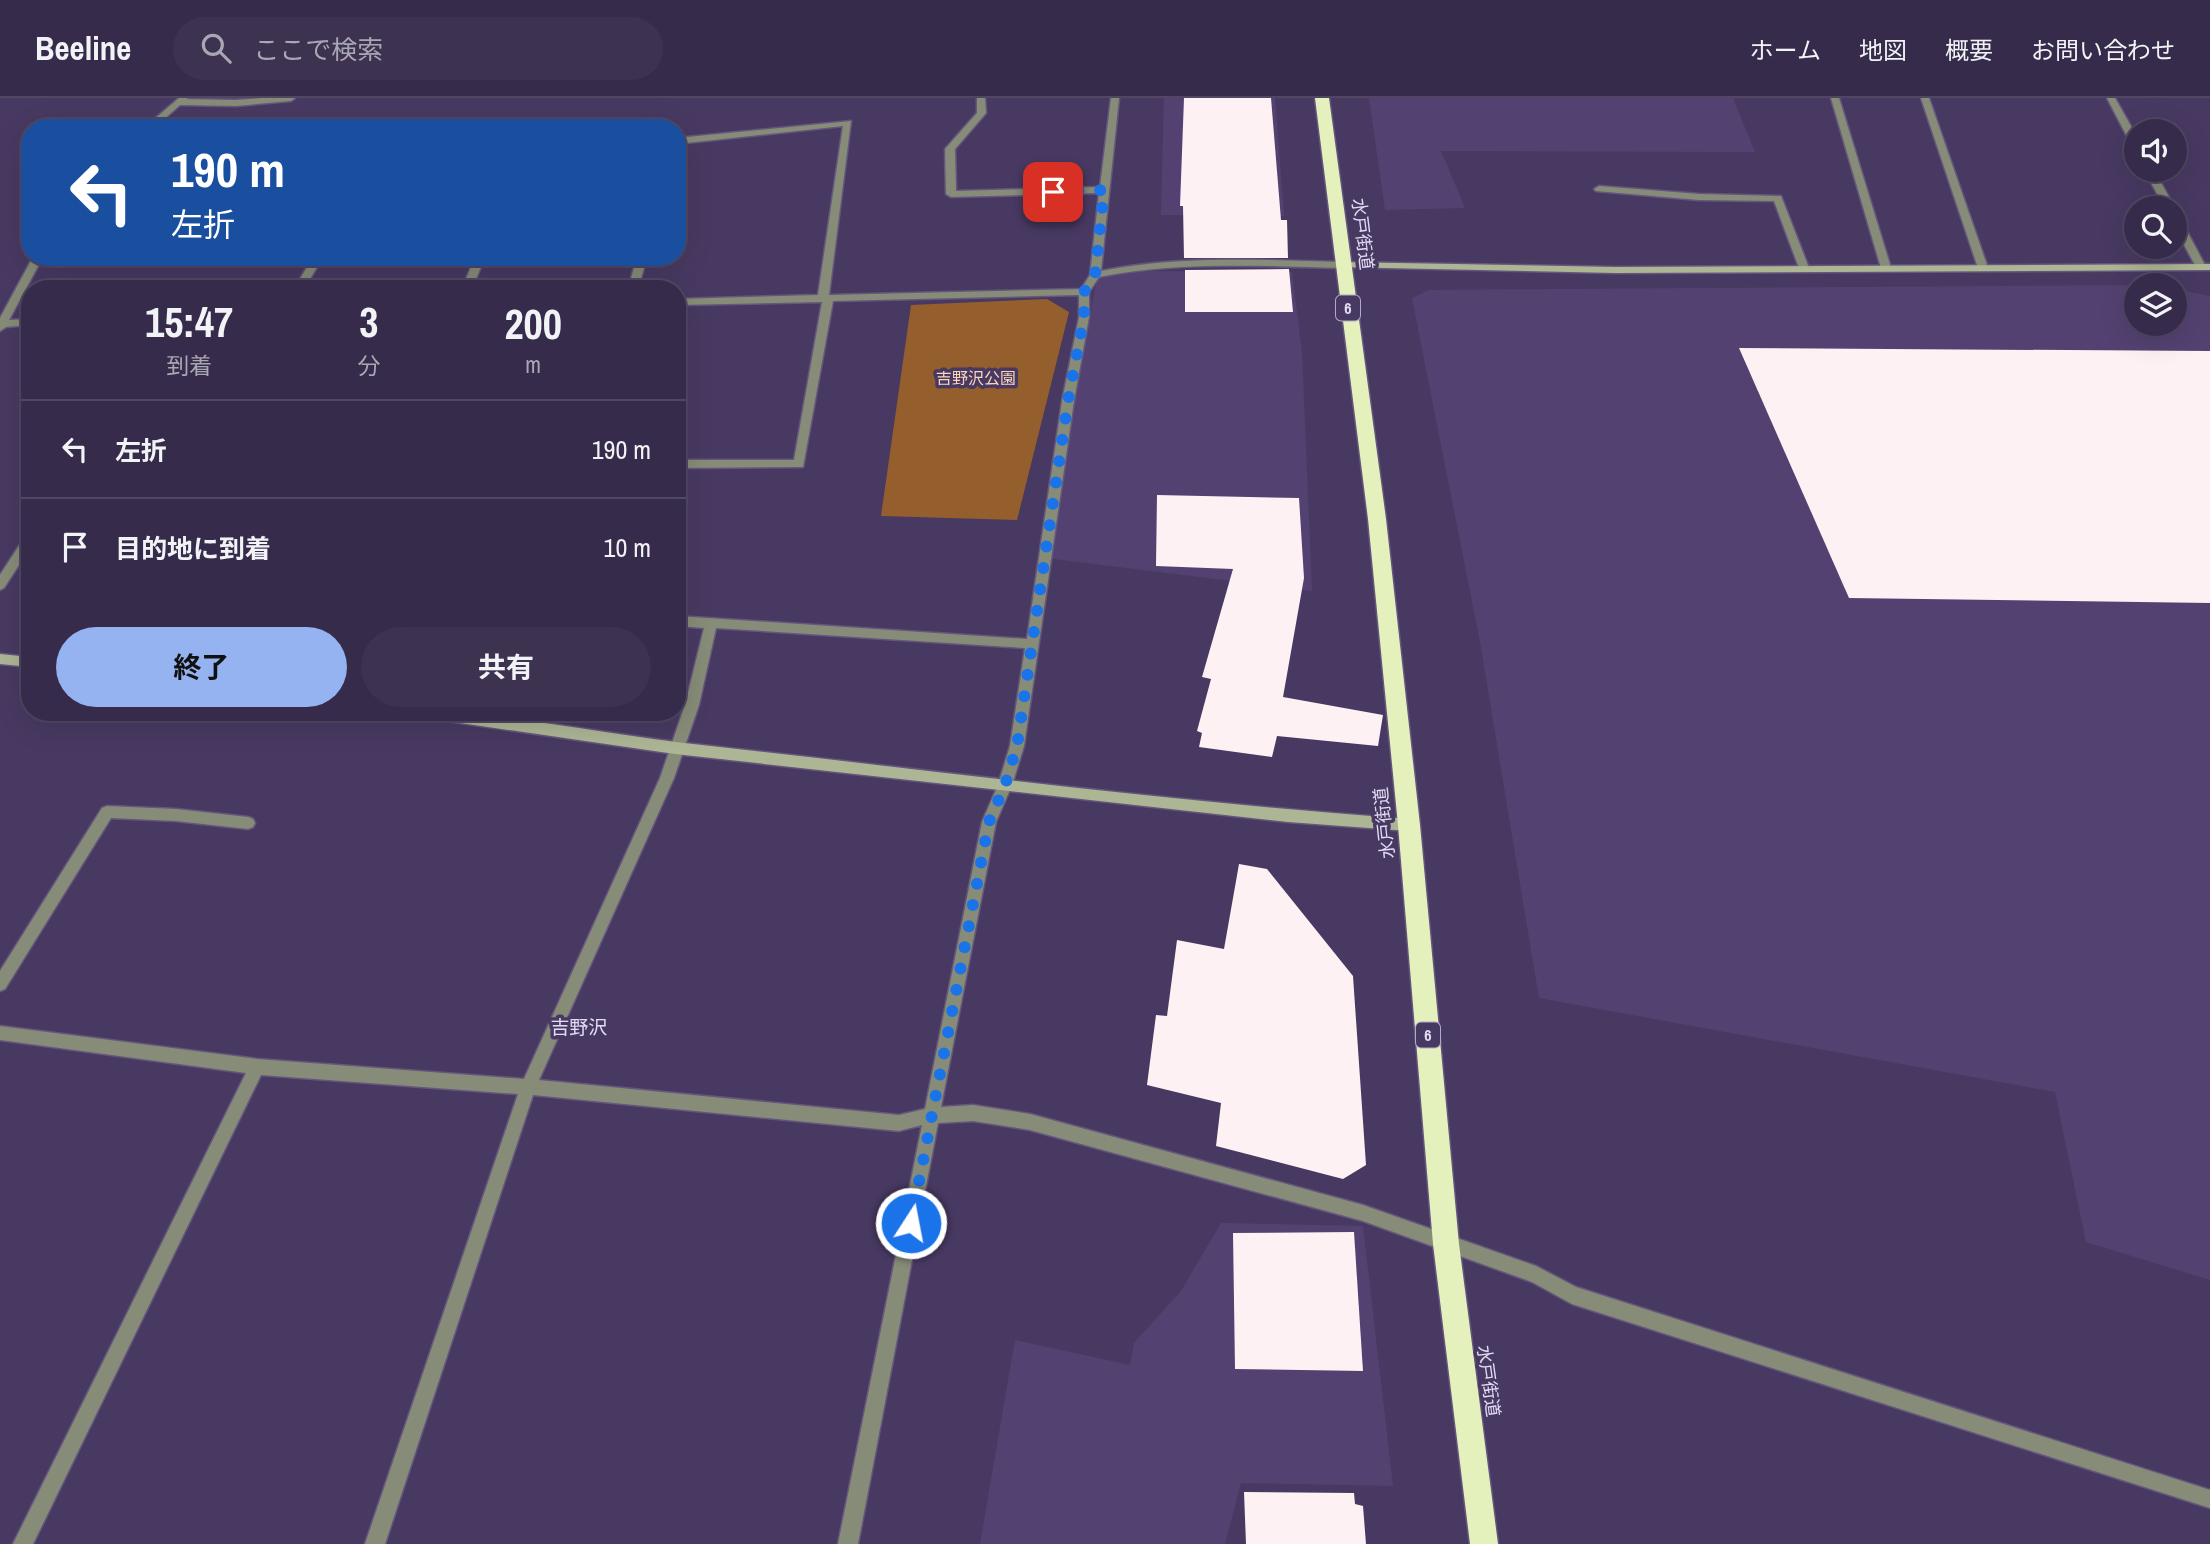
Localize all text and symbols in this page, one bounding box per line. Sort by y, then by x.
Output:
search box [173,17,663,80]
text: Beeline [35,26,131,70]
icon: search [197,29,235,67]
text: ここで検索 [253,32,383,67]
text: ホーム [1750,34,1821,66]
text: 地図 [1859,34,1907,66]
text: 概要 [1945,34,1993,66]
text: お問い合わせ [2031,34,2175,66]
map controls [2124,119,2187,336]
button: sound [2124,119,2187,182]
text: 190 m [171,136,285,202]
icon: left [56,147,147,238]
pin [1023,162,1083,222]
icon: arrive [1034,173,1072,211]
button: search [2124,196,2187,259]
street label: 水戸街道 [1346,197,1380,271]
text: 左折 [171,203,235,246]
button: layers [2124,273,2187,336]
text: 15:47 [145,294,233,350]
text: 3 [359,294,378,350]
text: 200 [504,296,562,352]
road number: 6 [1336,296,1360,320]
text: m [525,349,541,380]
text: 到着 [166,350,212,381]
text: 分 [357,350,380,381]
park label: 吉野沢公園 [936,367,1016,389]
icon: left [56,430,94,468]
text: 190 m [592,432,651,467]
text: 左折 [115,433,167,468]
icon: arrive [56,528,94,566]
text: 10 m [604,530,651,565]
text: 目的地に到着 [115,531,271,566]
button: 終了 [56,627,347,707]
button: 共有 [361,627,651,707]
street label: 水戸街道 [1368,786,1400,860]
district label: 吉野沢 [550,1014,608,1040]
road number: 6 [1416,1023,1440,1048]
position arrow [874,1186,948,1260]
street label: 水戸街道 [1472,1344,1506,1418]

